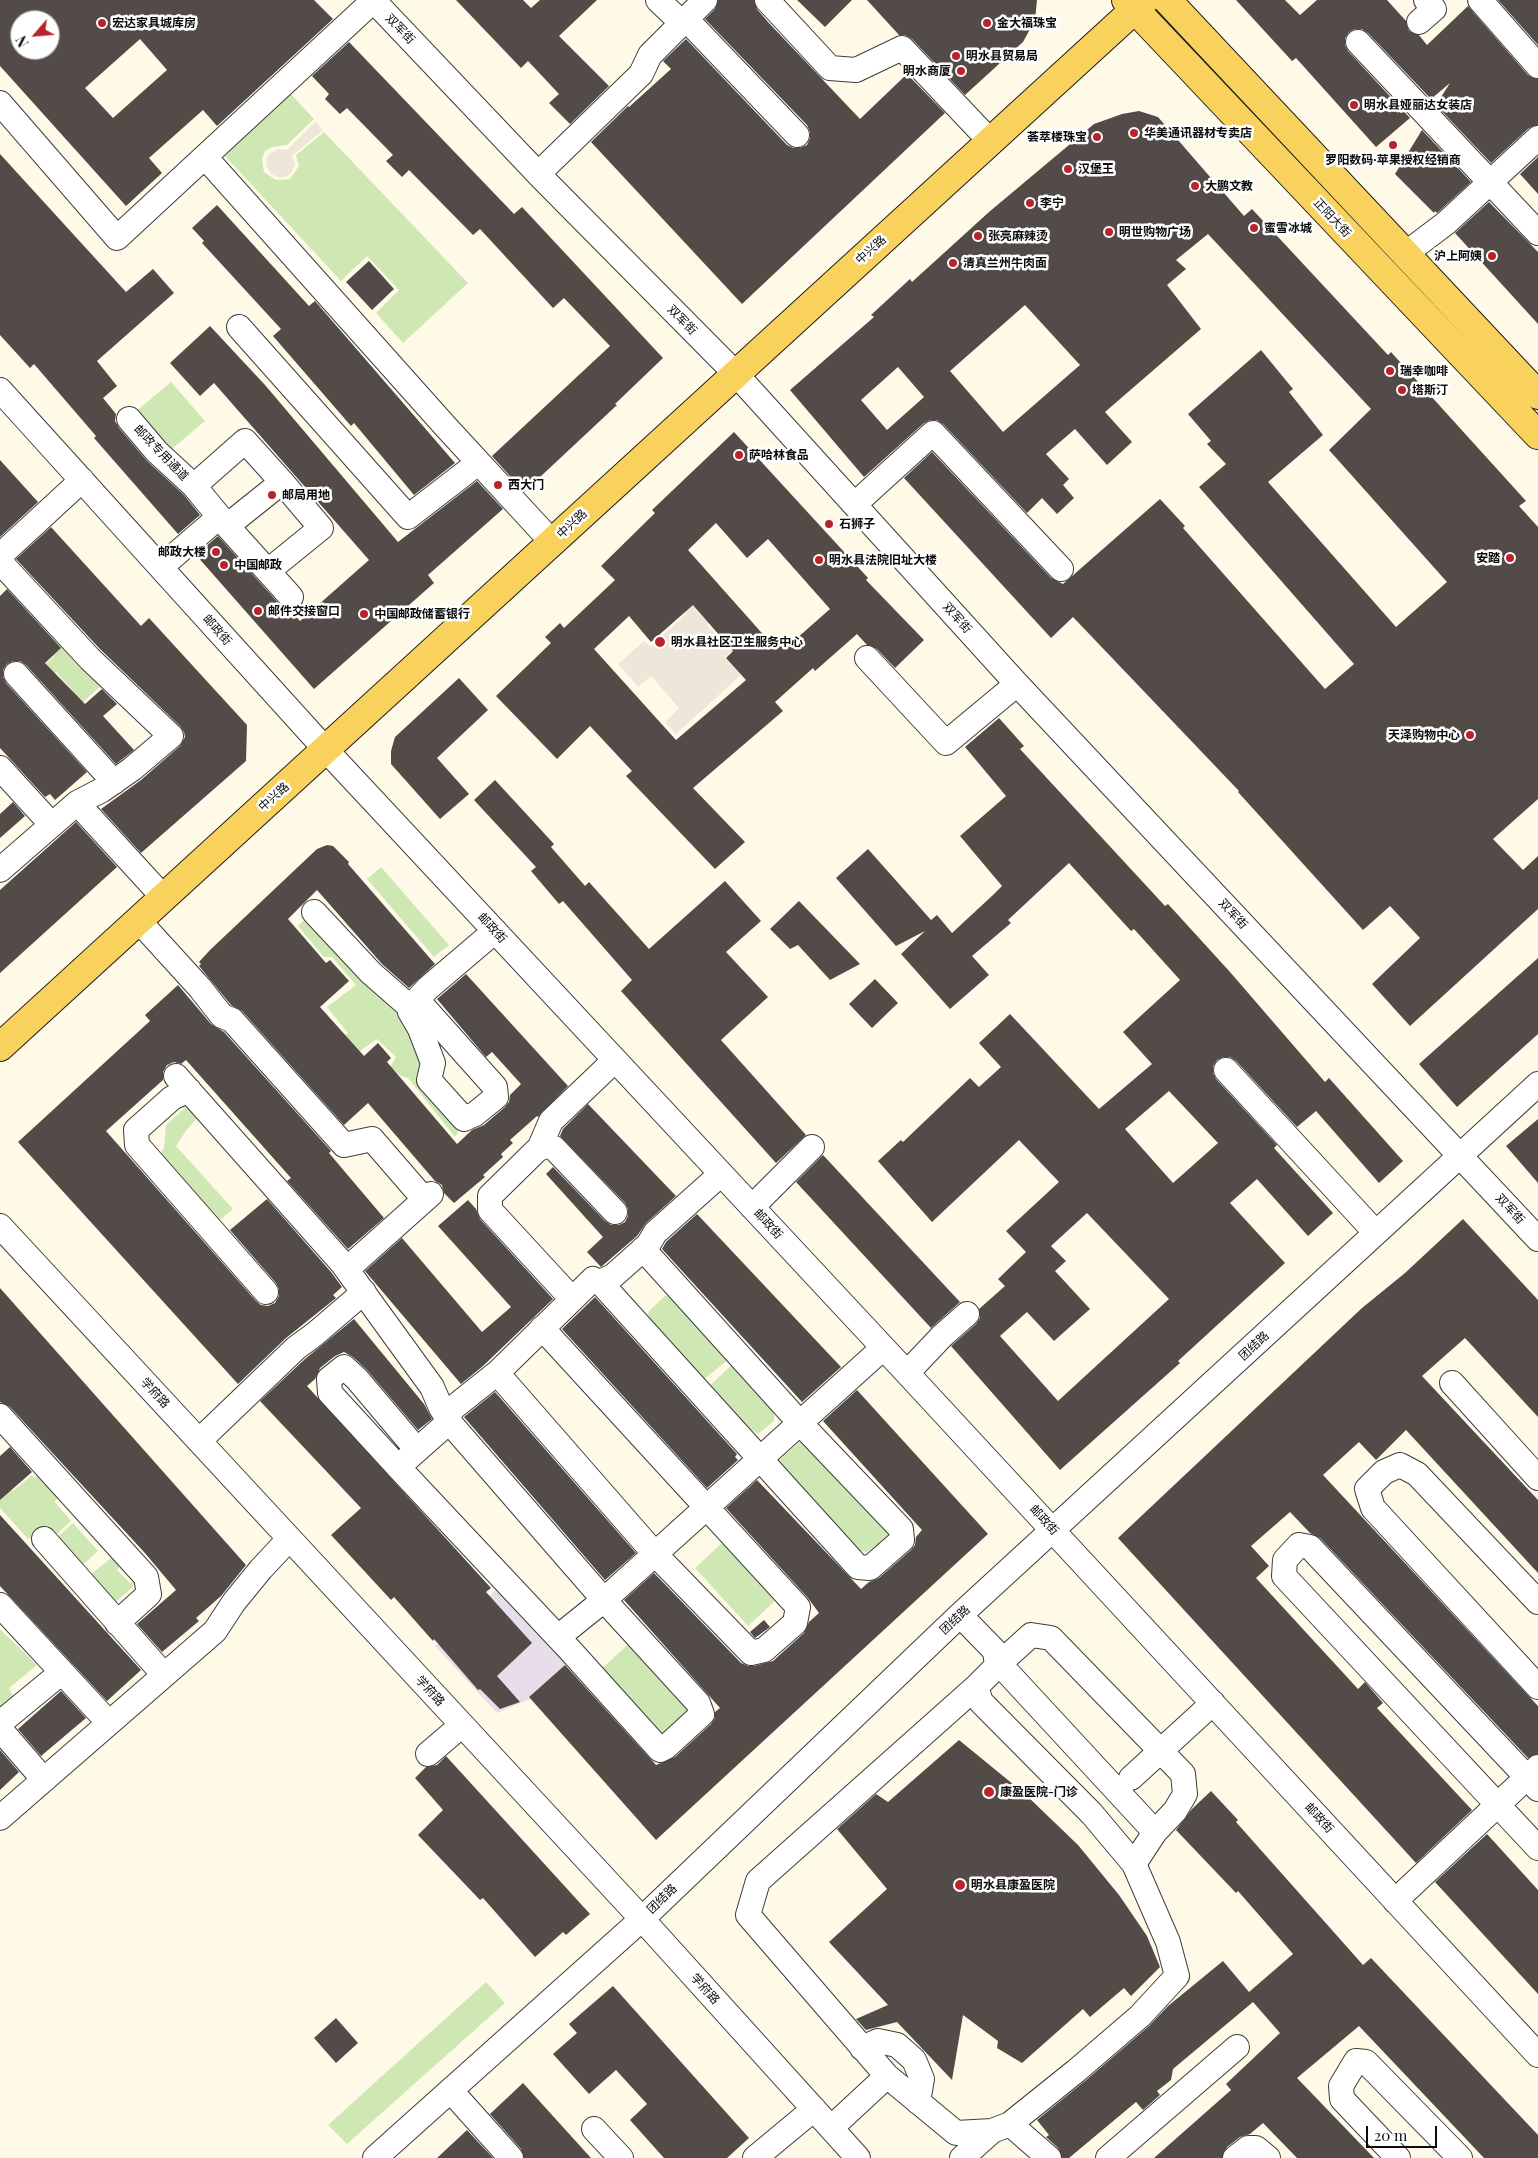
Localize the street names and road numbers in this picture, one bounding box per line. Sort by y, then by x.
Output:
street label: 双军街 [382,11,418,47]
street label: 正阳大街 [1310,196,1354,240]
street label: 中兴路 [853,233,889,267]
street label: 双军街 [664,302,700,338]
street label: 邮政专用通道 [131,422,191,484]
street label: 中兴路 [554,506,590,542]
street label: 双军街 [940,600,974,636]
street label: 邮政街 [200,612,234,648]
street label: 中兴路 [256,780,292,814]
street label: 双军街 [1215,896,1251,932]
street label: 邮政街 [474,910,510,946]
street label: 双军街 [1492,1191,1528,1227]
street label: 邮政街 [750,1206,786,1242]
street label: 团结路 [1236,1328,1272,1364]
street label: 学府路 [137,1375,173,1411]
street label: 邮政街 [1026,1502,1062,1538]
street label: 团结路 [937,1602,973,1638]
street label: 学府路 [412,1673,448,1709]
street label: 邮政街 [1301,1800,1337,1836]
street label: 团结路 [644,1881,680,1917]
street label: 学府路 [688,1971,722,2007]

